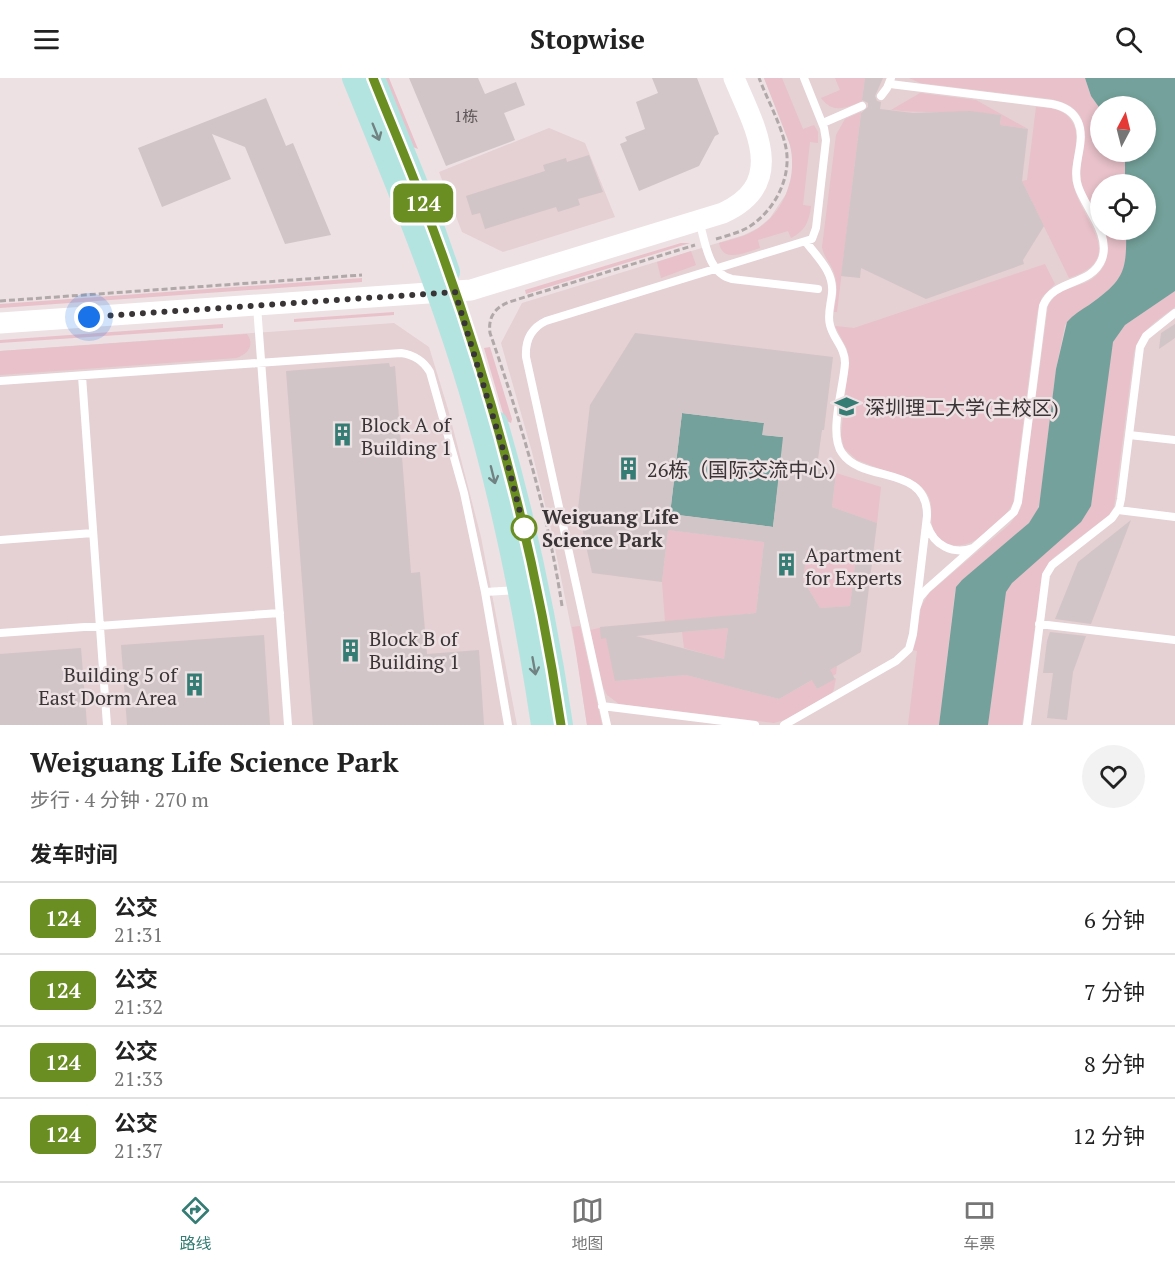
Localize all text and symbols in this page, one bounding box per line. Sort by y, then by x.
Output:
text: Stopwise [530,21,645,57]
icon: menu [30,23,63,56]
icon: search [1112,23,1145,56]
north arrow [1090,96,1156,162]
map controls [1090,96,1156,240]
house number: 1栋 [454,105,478,127]
one-way arrow [371,122,382,141]
button: locate [1090,174,1156,240]
line badge: 124 [388,184,458,222]
text: 124 [405,189,441,217]
your location [74,302,104,332]
school or university icon: 深圳理工大学(主校区) [834,394,860,420]
place label: 深圳理工大学(主校区) [865,394,1059,421]
place label: Block A of Building 1 [361,411,452,461]
building icon: Block A of Building 1 [330,422,356,448]
building icon: 26栋（国际交流中心） [616,456,642,482]
place label: 26栋（国际交流中心） [647,456,848,483]
one-way arrow [487,466,499,485]
place label: Weiguang Life Science Park [542,503,679,553]
marker: Weiguang Life Science Park [511,515,537,541]
place label: Apartment for Experts [805,541,902,591]
building icon: Apartment for Experts [774,552,800,578]
place label: Block B of Building 1 [369,625,460,675]
building icon: Block B of Building 1 [338,637,364,663]
one-way arrow [529,656,540,675]
place label: Building 5 of East Dorm Area [38,661,178,711]
building icon: Building 5 of East Dorm Area [182,672,208,698]
text: Weiguang Life Science Park [30,743,399,780]
button: heart [1082,745,1145,808]
text: 步行 · 4 分钟 · 270 m [30,786,209,813]
text: 发车时间 [30,839,118,868]
text: 公交 [114,892,158,921]
text: 124 [45,904,81,932]
text: 6 分钟 [1084,905,1145,934]
text: 21:31 [114,921,163,948]
text: 公交 [114,964,158,993]
text: 124 [45,976,81,1004]
text: 7 分钟 [1084,977,1145,1006]
text: 21:32 [114,993,163,1020]
text: 公交 [114,1036,158,1065]
text: 124 [45,1048,81,1076]
text: 8 分钟 [1084,1049,1145,1078]
text: 21:33 [114,1065,163,1092]
text: 公交 [114,1108,158,1137]
text: 124 [45,1120,81,1148]
text: 12 分钟 [1072,1121,1145,1150]
text: 21:37 [114,1137,163,1164]
tab: 路线 [179,1194,212,1254]
tab: 地图 [571,1194,604,1254]
tab: 车票 [963,1194,996,1254]

